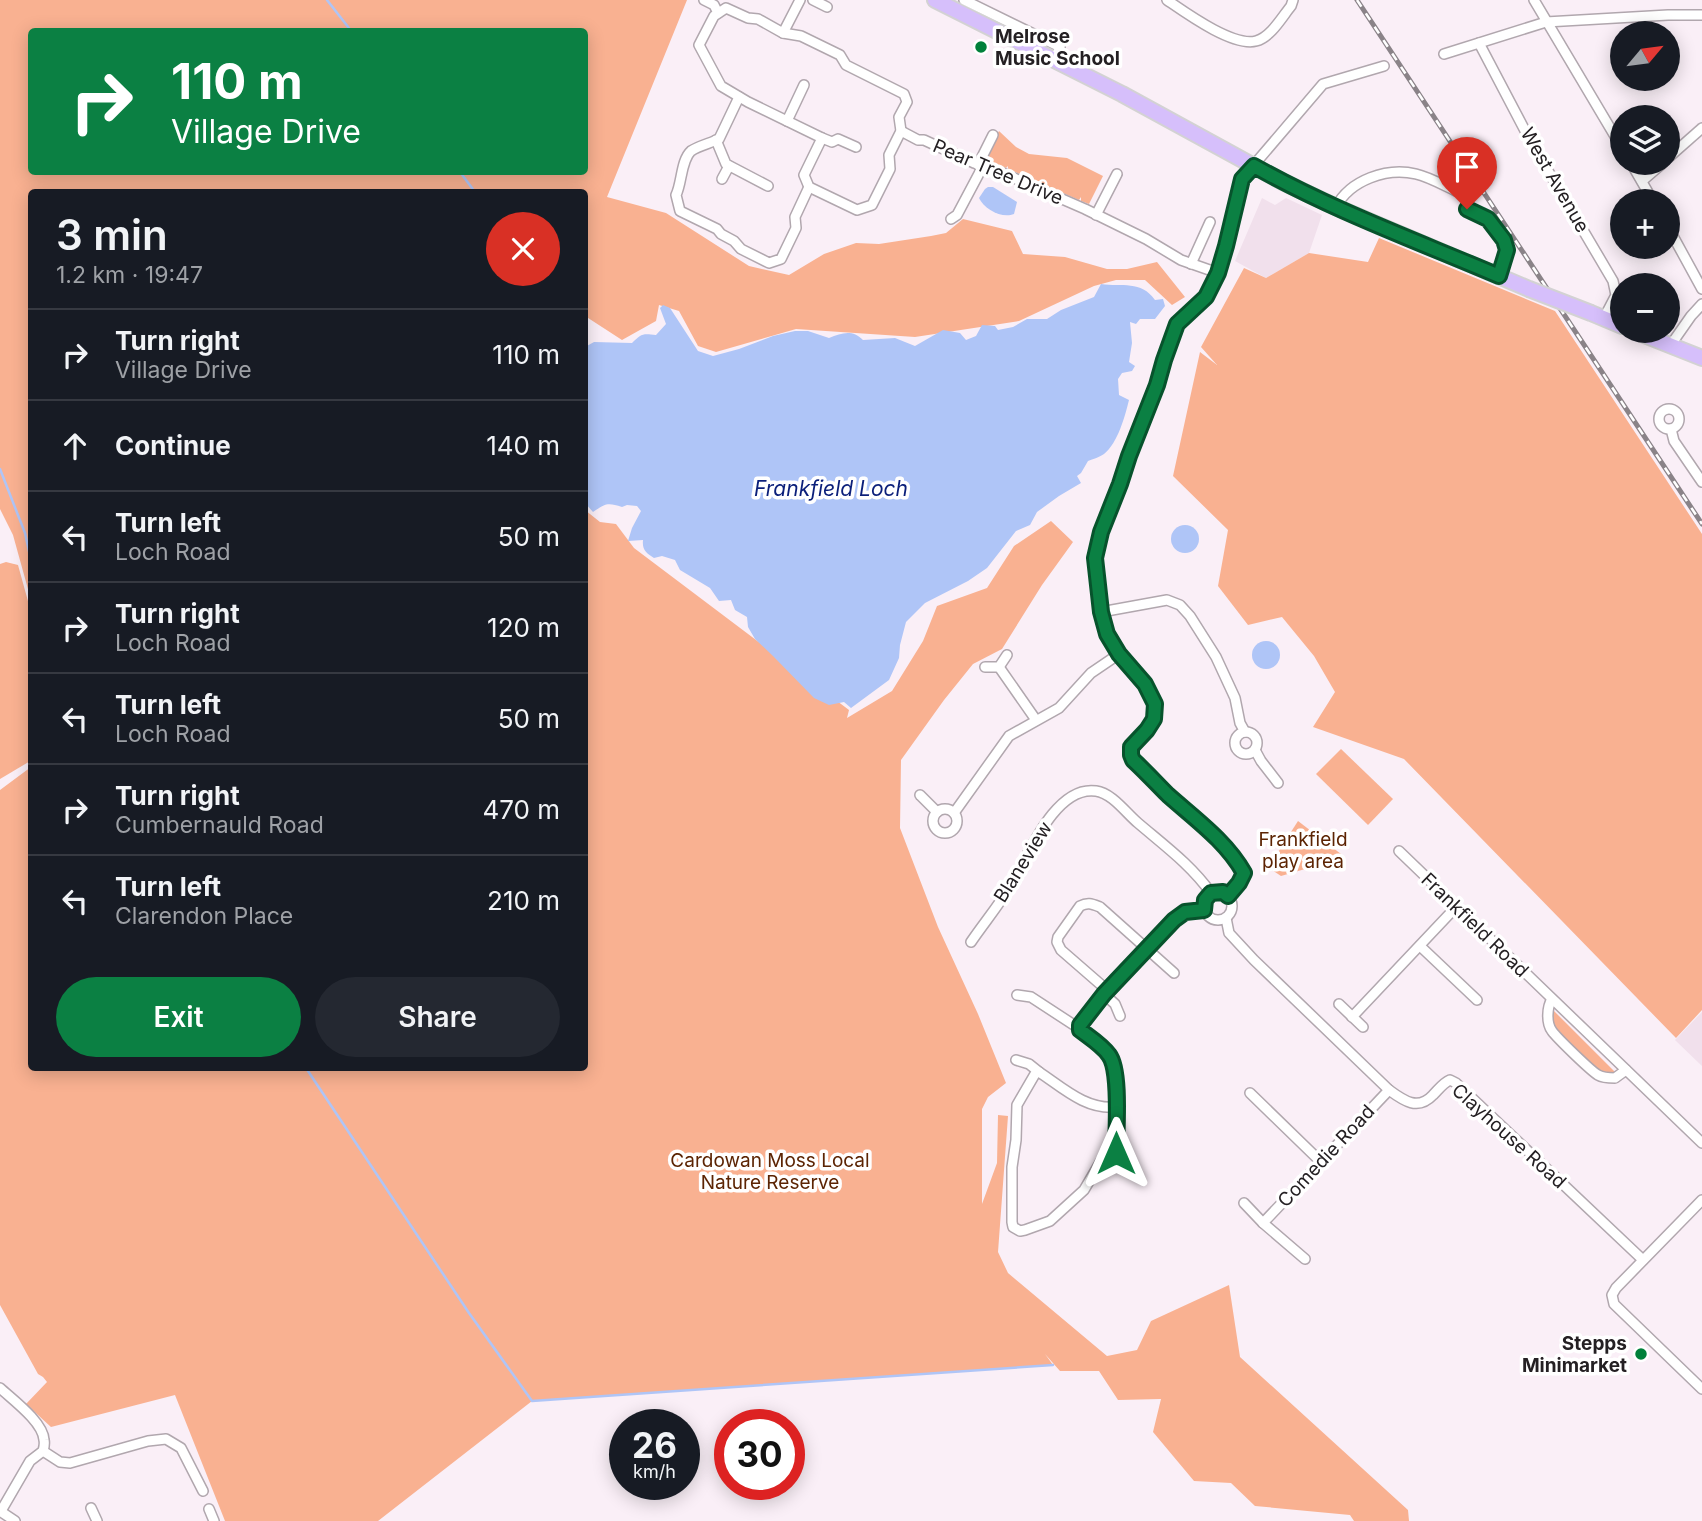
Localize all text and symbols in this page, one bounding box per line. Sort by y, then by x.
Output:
north arrow [1610,21,1680,91]
map controls [1610,21,1680,343]
place label: Melrose Music School [995,25,1120,70]
marker: Melrose Music School [973,39,989,55]
text: 110 m [171,52,303,111]
icon: right [56,56,147,147]
button: layers [1610,105,1680,175]
text: Village Drive [171,112,361,151]
street label: West Avenue [1516,124,1594,236]
street label: Pear Tree Drive [929,134,1067,210]
pin [1437,137,1497,209]
icon: arrive [1448,148,1486,186]
button: + [1610,189,1680,259]
text: 3 min [56,209,168,260]
button: close [486,212,560,286]
text: 1.2 km · 19:47 [56,261,203,289]
button: − [1610,273,1680,343]
text: Turn right [115,325,240,356]
icon: right [56,336,94,374]
text: 110 m [492,339,560,370]
text: Village Drive [115,356,252,384]
icon: ahead [56,427,94,465]
text: Continue [115,430,231,461]
text: 140 m [486,430,560,461]
water label: Frankfield Loch [754,476,908,501]
text: Turn left [115,507,221,538]
icon: left [56,518,94,556]
text: 50 m [498,521,560,552]
text: Loch Road [115,538,230,566]
text: Turn right [115,598,240,629]
icon: right [56,609,94,647]
text: 120 m [487,612,560,643]
text: Loch Road [115,629,230,657]
text: Turn left [115,689,221,720]
icon: left [56,700,94,738]
text: 50 m [498,703,560,734]
text: Loch Road [115,720,230,748]
text: Turn right [115,780,240,811]
icon: right [56,791,94,829]
text: 470 m [482,794,560,825]
text: Cumbernauld Road [115,811,324,839]
street label: Blaneview [989,817,1057,907]
park label: Frankfield play area [1258,828,1348,873]
street label: Frankfield Road [1417,868,1533,982]
text: Turn left [115,871,221,902]
icon: left [56,882,94,920]
text: 210 m [487,885,560,916]
text: Clarendon Place [115,902,293,930]
button: Exit [56,977,301,1057]
button: Share [315,977,560,1057]
street label: Clayhouse Road [1447,1079,1571,1193]
street label: Comedie Road [1273,1100,1379,1212]
position arrow [1079,1116,1153,1190]
park label: Cardowan Moss Local Nature Reserve [670,1149,870,1194]
place label: Stepps Minimarket [1522,1332,1627,1377]
marker: Stepps Minimarket [1633,1346,1649,1362]
speed limit sign: 30 [714,1409,805,1500]
text: 26 [632,1424,677,1466]
text: km/h [633,1461,676,1482]

